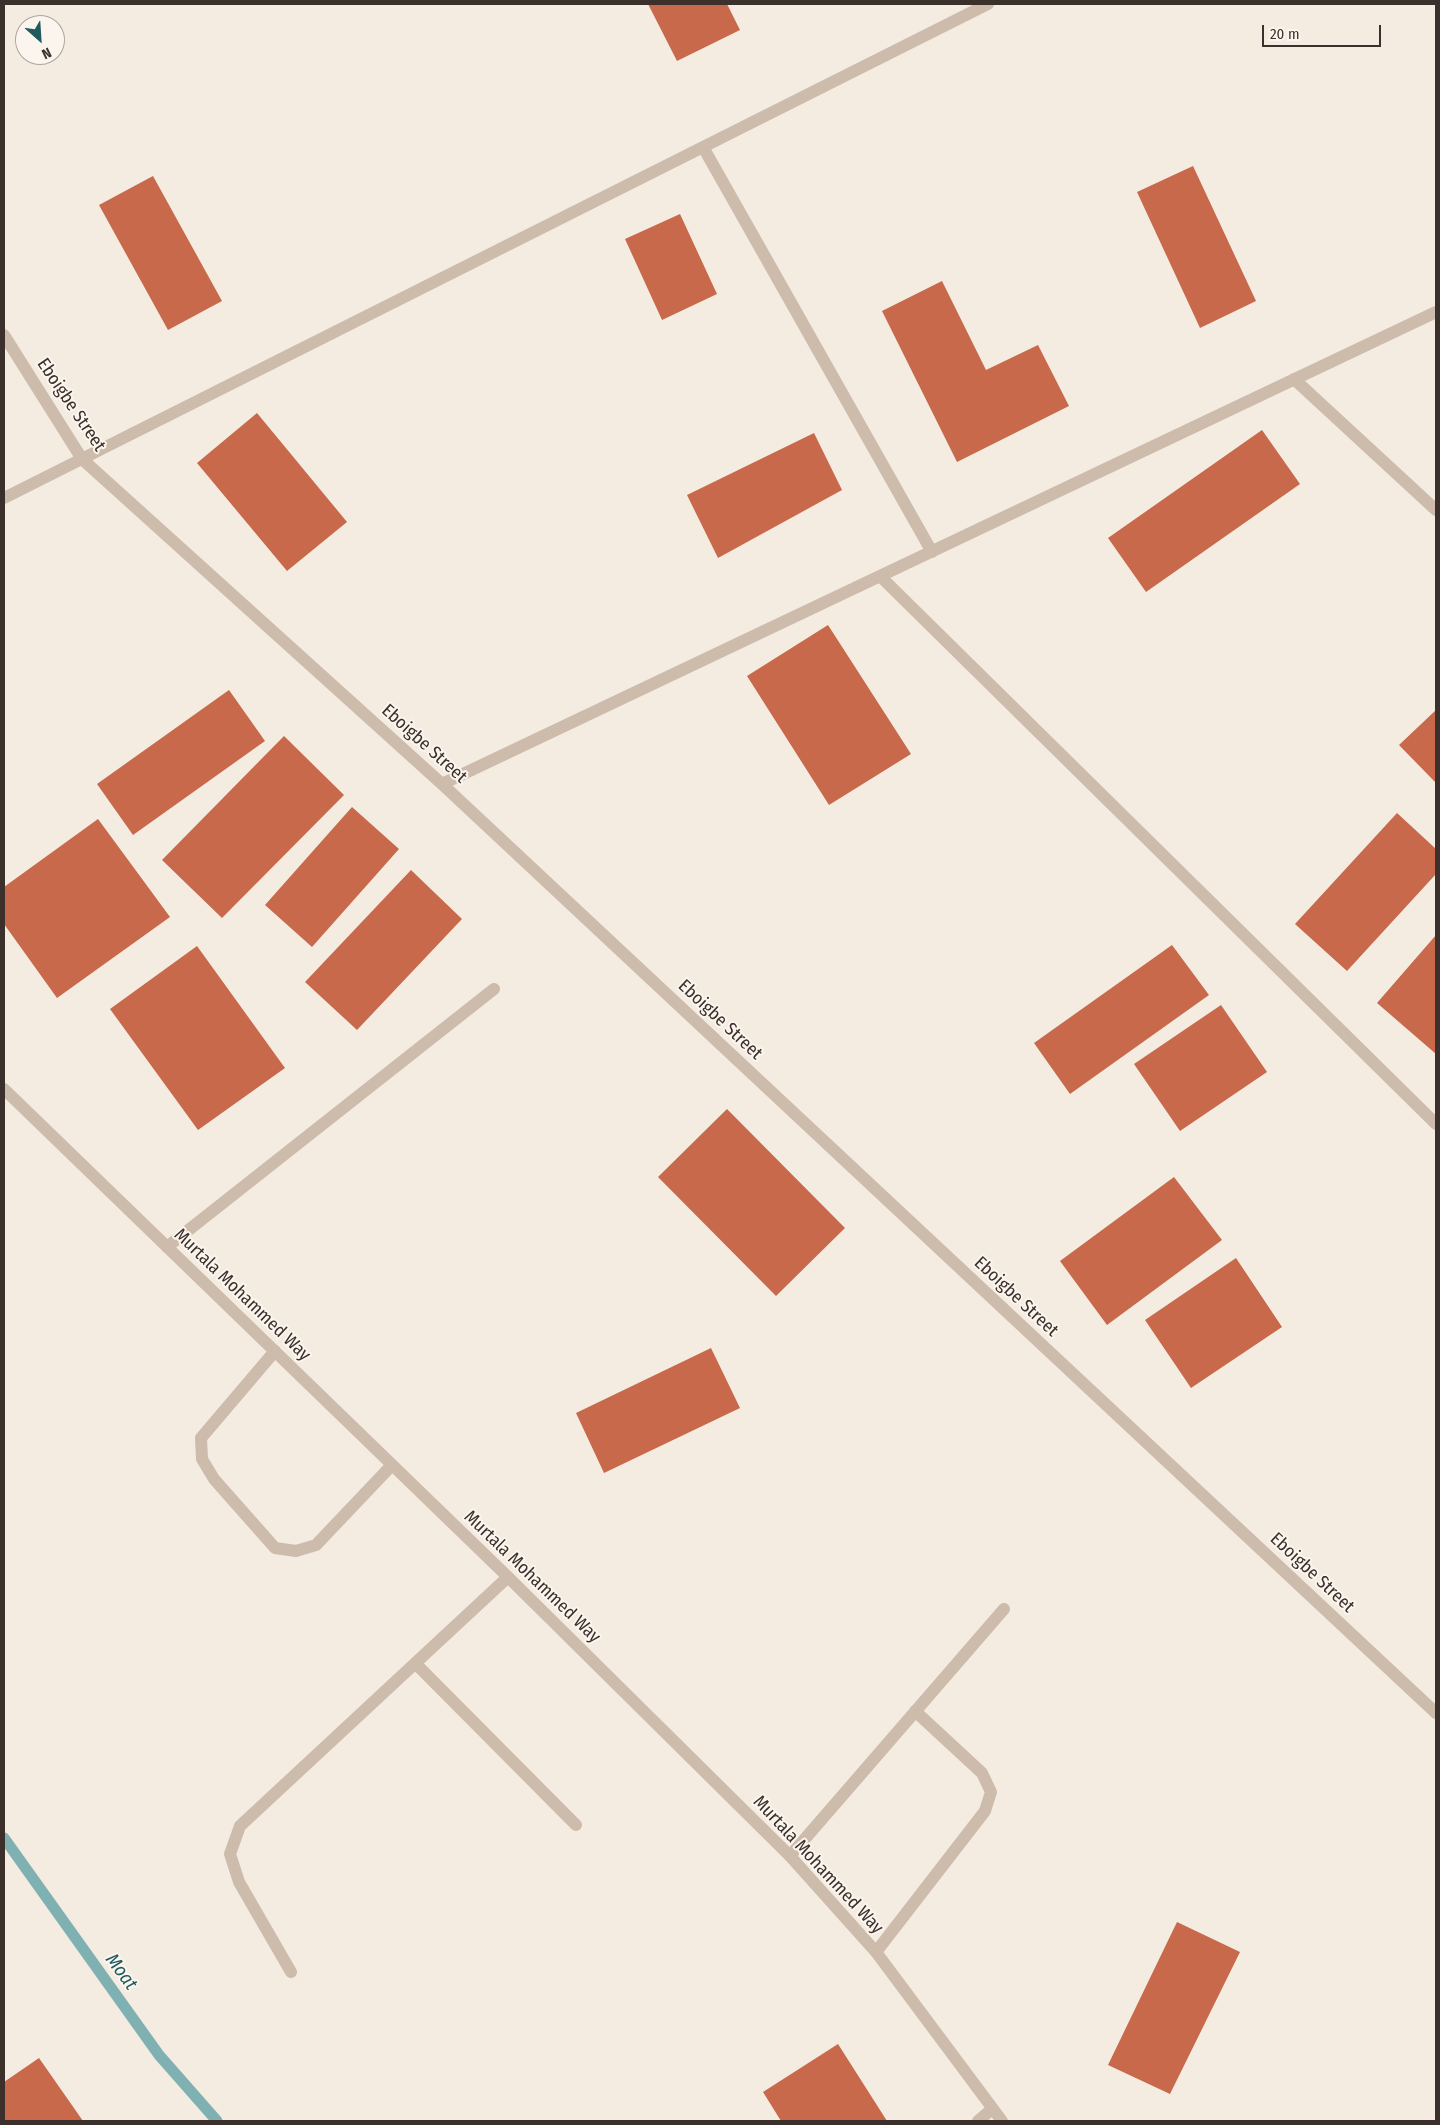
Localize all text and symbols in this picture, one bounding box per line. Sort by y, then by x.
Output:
north arrow [15,15,65,65]
scale bar [1265,15,1384,47]
text: 20 m [1270,25,1300,43]
text: N [39,44,54,63]
street label: Eboigbe Street [32,354,110,456]
street label: Eboigbe Street [377,700,471,788]
street label: Eboigbe Street [673,975,767,1065]
street label: Murtala Mohammed Way [169,1224,315,1366]
street label: Eboigbe Street [969,1252,1063,1342]
street label: Murtala Mohammed Way [459,1506,605,1648]
street label: Eboigbe Street [1265,1528,1359,1618]
street label: Murtala Mohammed Way [748,1791,888,1939]
water label: Moat [100,1949,142,1995]

